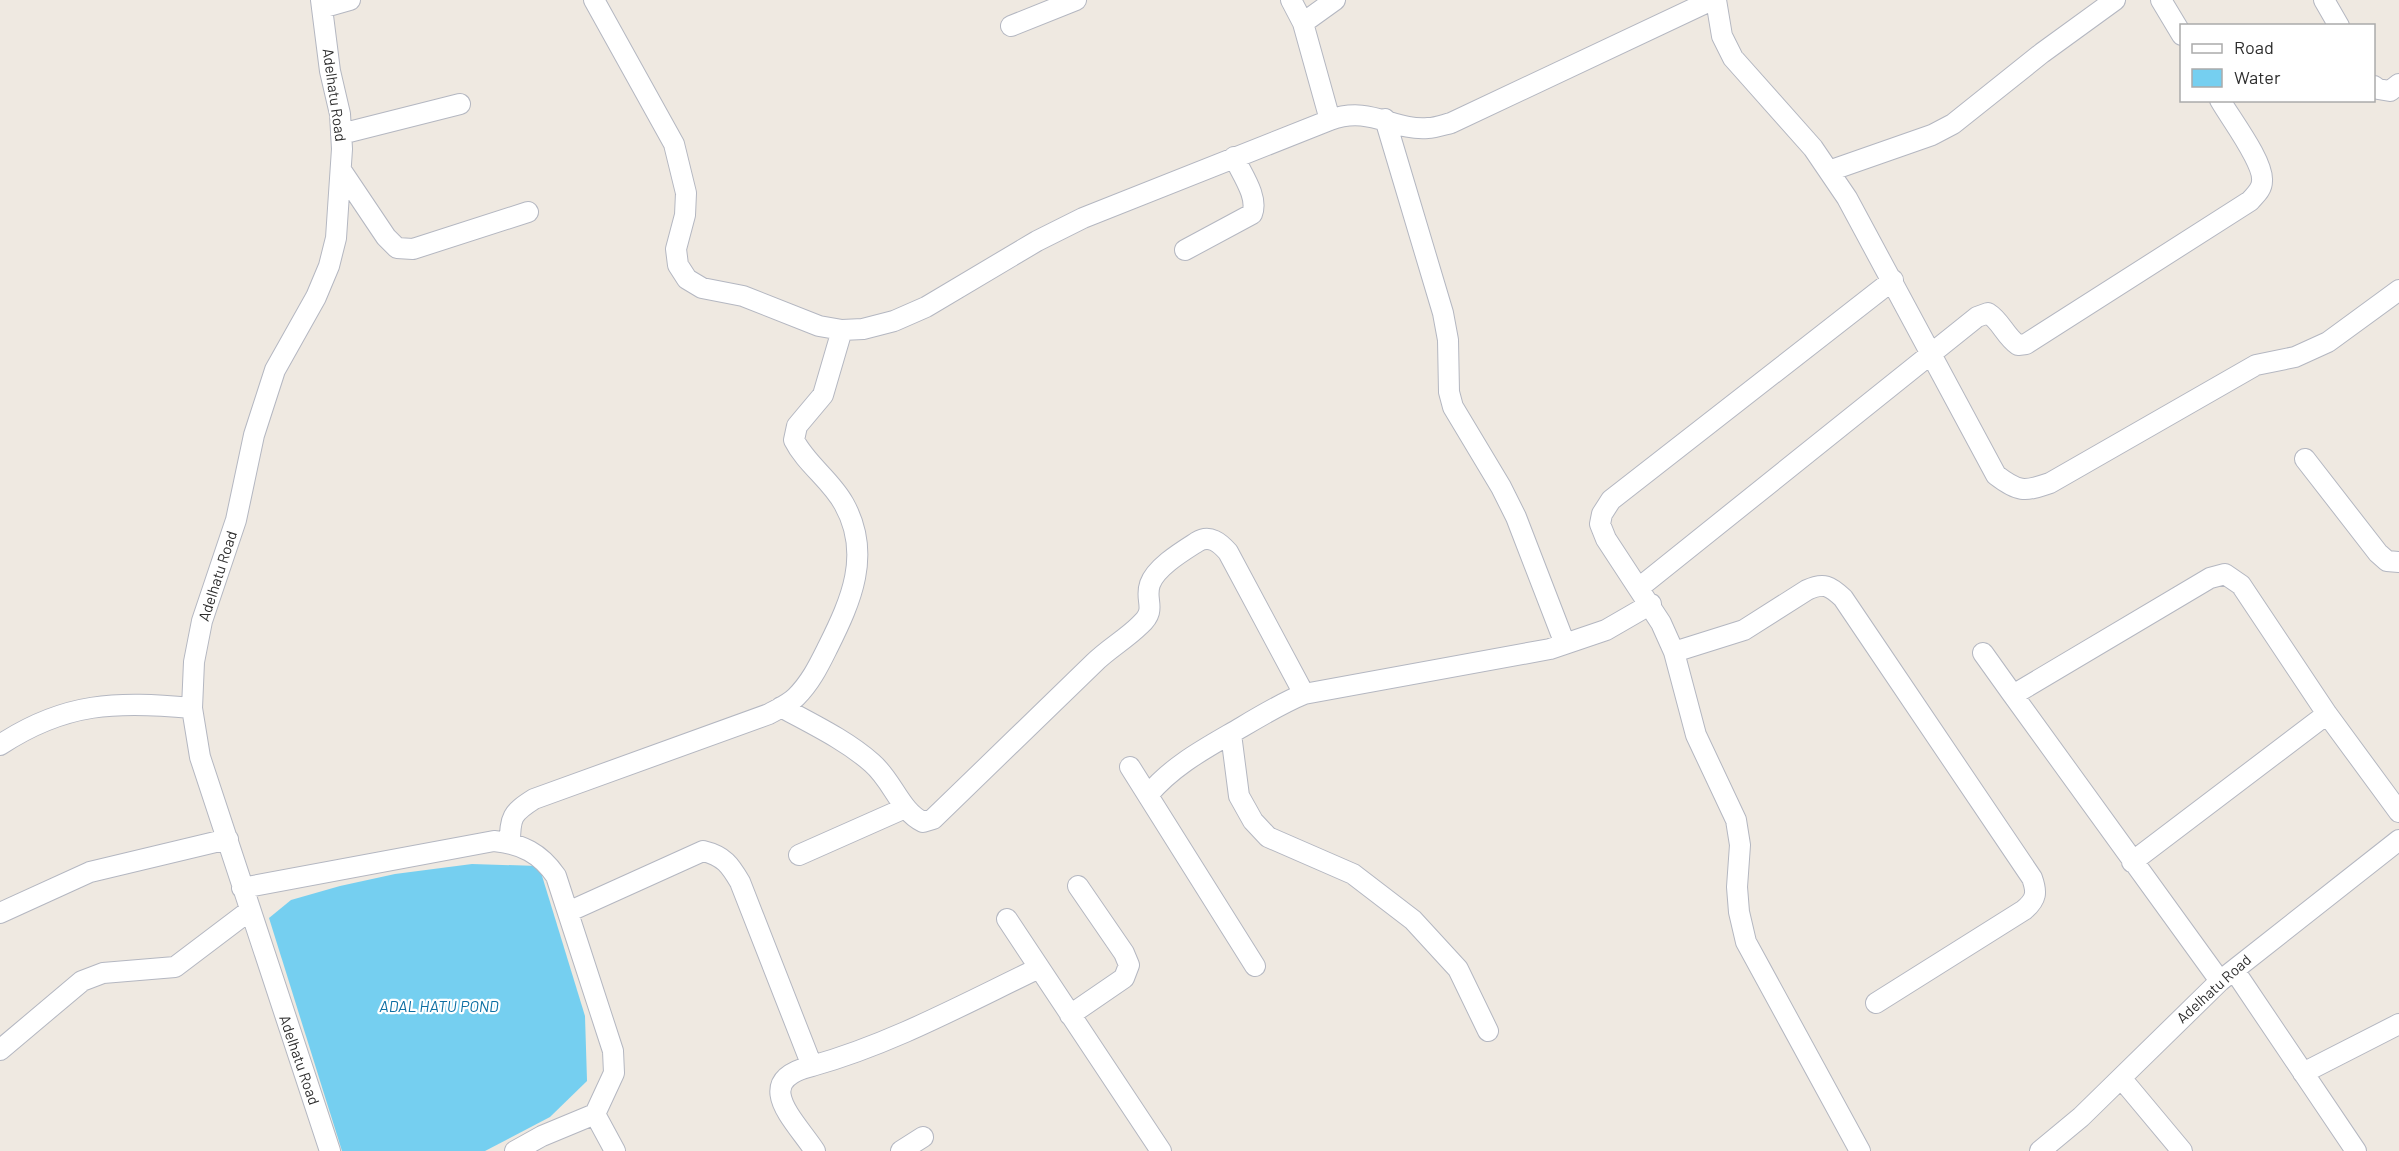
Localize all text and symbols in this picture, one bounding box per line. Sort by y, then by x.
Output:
legend [2180,24,2375,102]
text: Road [2234,36,2274,58]
street label: Adelhatu Road [320,47,350,143]
text: Water [2234,66,2281,88]
street label: Adelhatu Road [194,528,240,623]
street label: Adelhatu Road [2172,950,2254,1026]
water label: ADAL HATU POND [379,996,499,1015]
street label: Adelhatu Road [276,1012,324,1107]

